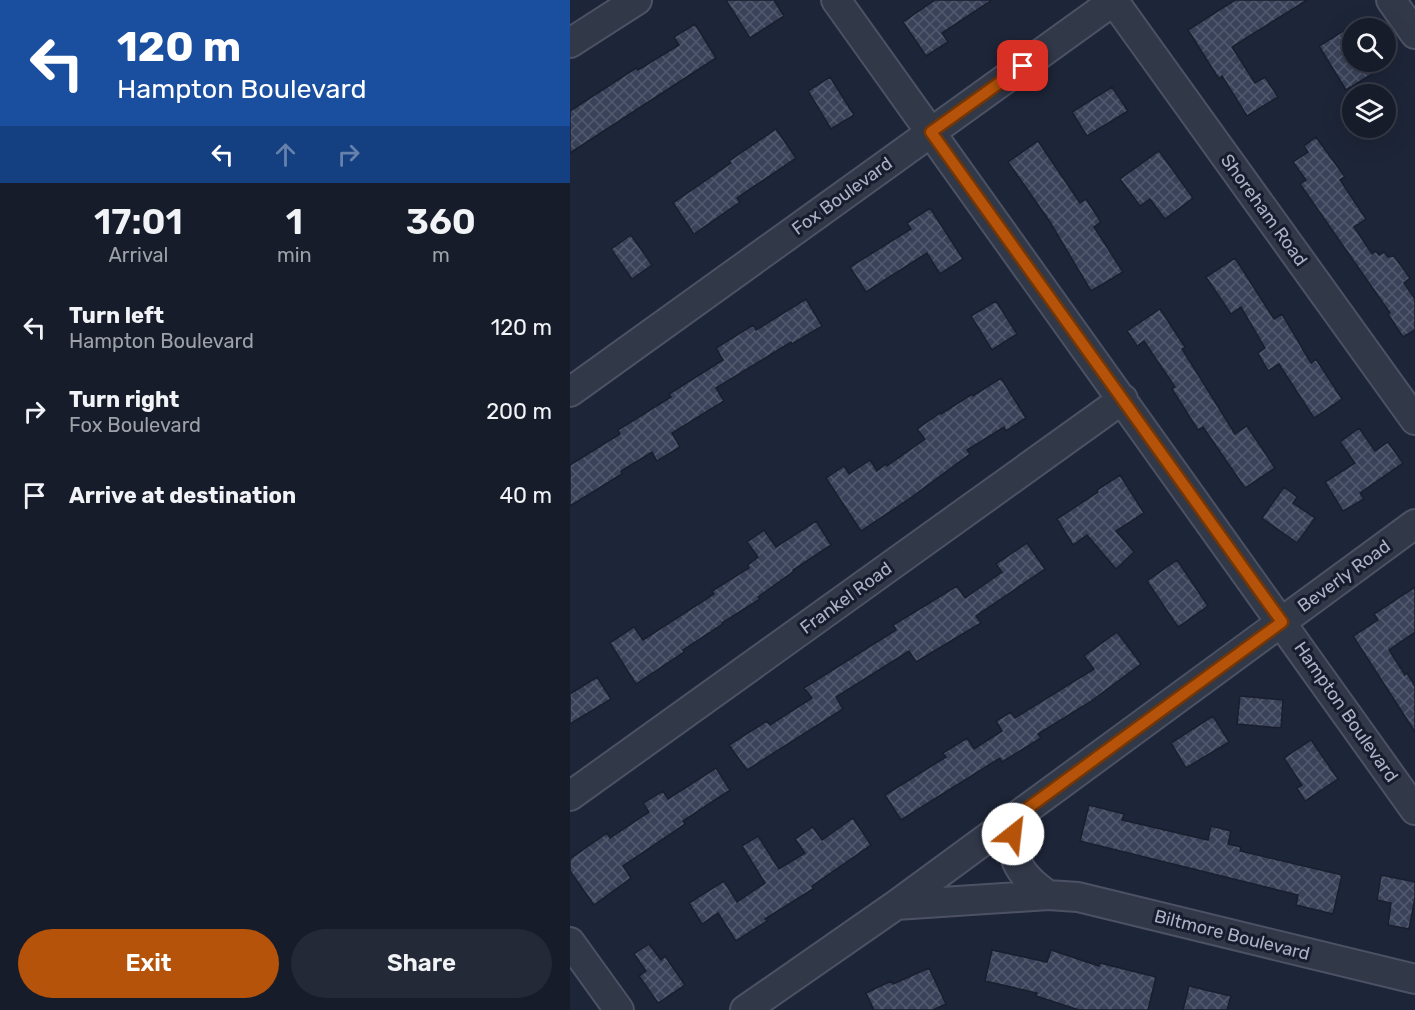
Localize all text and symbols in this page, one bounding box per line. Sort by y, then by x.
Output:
map controls [1342,18,1396,138]
button: search [1342,18,1396,72]
text: 120 m [117,22,241,72]
icon: left [18,24,96,102]
pin [997,40,1048,91]
icon: arrive [1006,49,1039,82]
text: Hampton Boulevard [117,73,367,105]
button: layers [1342,84,1396,138]
icon: left [206,138,239,171]
icon: ahead [269,138,302,171]
icon: right [332,138,365,171]
street label: Shoreham Road [1216,150,1312,270]
street label: Fox Boulevard [787,152,897,240]
text: 17:01 [94,200,183,243]
text: 1 [286,200,303,243]
text: 360 [406,200,476,243]
text: Arrival [108,243,168,267]
text: min [277,243,312,267]
text: m [432,243,450,267]
text: Turn left [69,302,164,329]
icon: left [18,311,51,344]
text: 120 m [491,314,552,341]
text: Hampton Boulevard [69,329,254,353]
text: Turn right [69,386,179,413]
icon: right [18,395,51,428]
text: 200 m [486,398,552,425]
text: Fox Boulevard [69,413,201,437]
icon: arrive [18,479,51,512]
text: Arrive at destination [69,482,296,509]
text: 40 m [499,482,552,509]
street label: Beverly Road [1293,535,1395,617]
street label: Frankel Road [796,557,896,639]
street label: Hampton Boulevard [1289,638,1403,786]
position arrow [981,802,1045,866]
street label: Biltmore Boulevard [1152,905,1312,965]
button: Exit [18,929,279,998]
button: Share [291,929,552,998]

